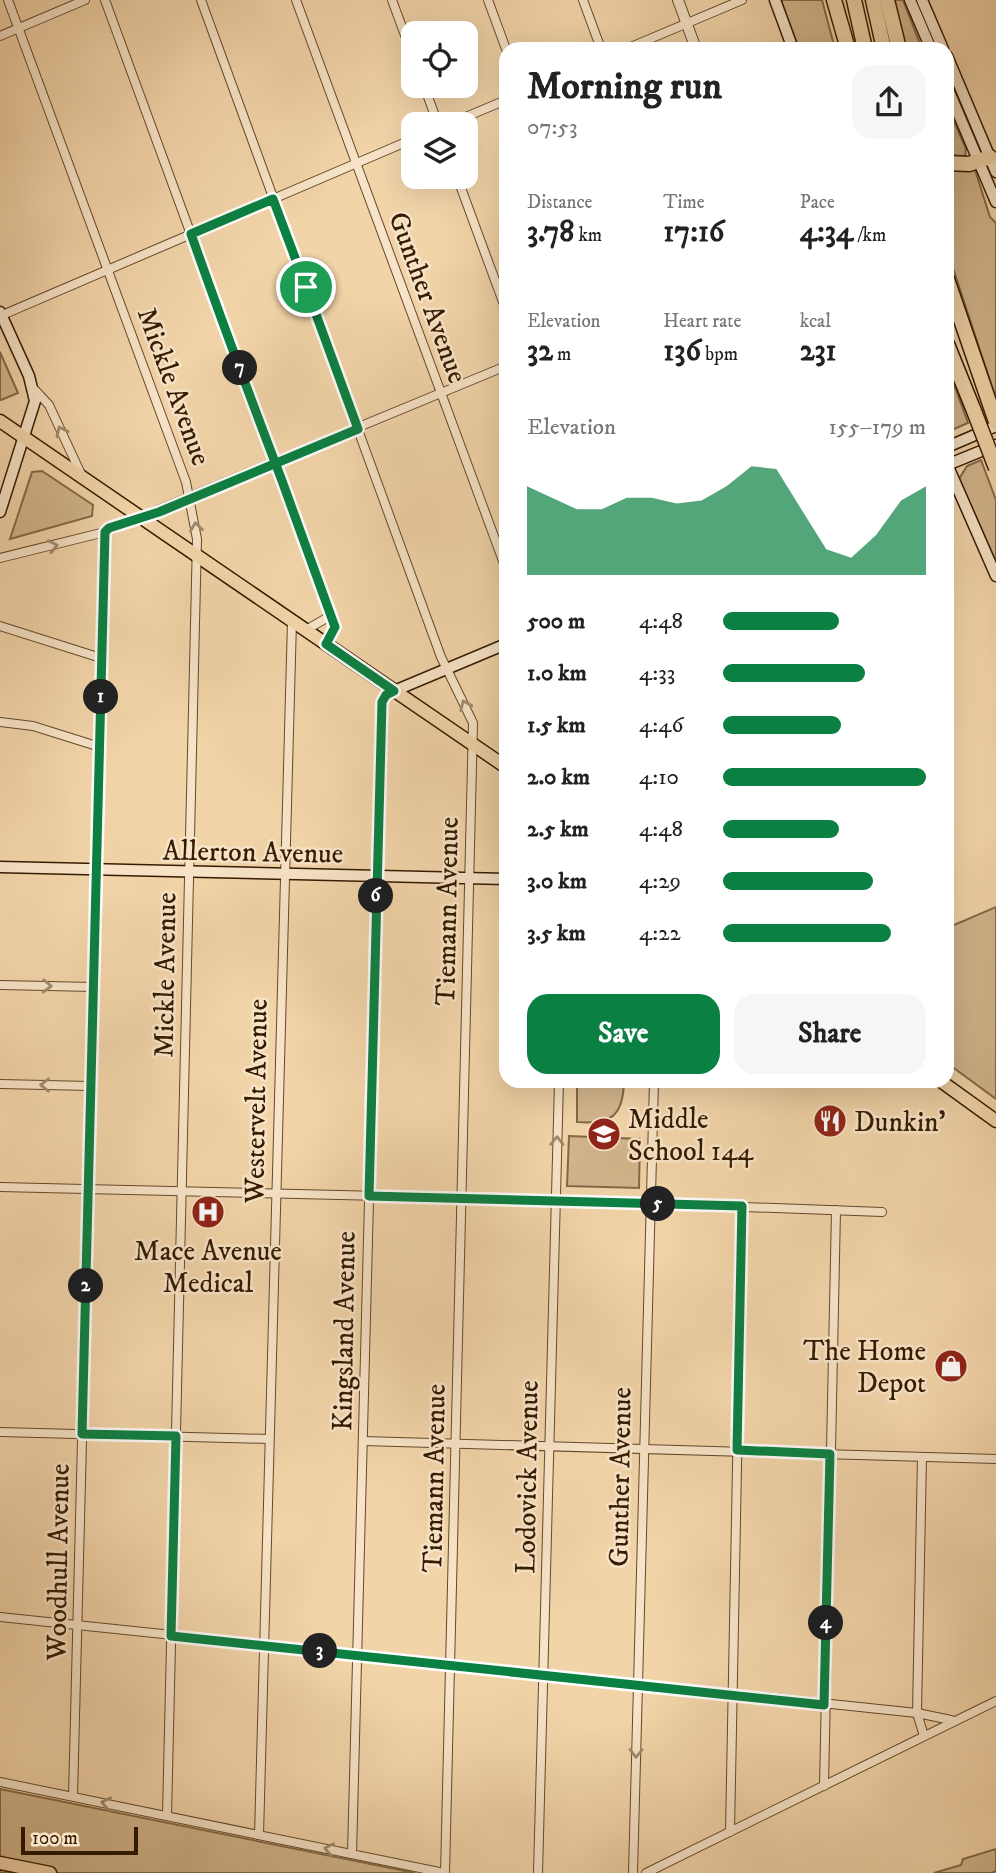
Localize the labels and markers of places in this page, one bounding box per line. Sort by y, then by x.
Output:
pin [276,257,336,317]
pin: 7 [222,350,258,386]
pin: 1 [84,680,119,714]
pin: 6 [358,878,394,914]
place label: Middle School 144 [628,1102,754,1169]
restaurant icon: Dunkin' [811,1102,849,1140]
place label: Dunkin' [854,1105,946,1140]
school or university icon: Middle School 144 [585,1115,623,1153]
pin: 5 [640,1186,676,1222]
hospital icon: Mace Avenue Medical [189,1193,227,1231]
place label: Mace Avenue Medical [134,1234,282,1301]
pin: 2 [68,1268,104,1304]
place label: The Home Depot [803,1334,926,1401]
shop icon: The Home Depot [932,1347,970,1385]
pin: 4 [808,1606,844,1640]
pin: 3 [302,1634,338,1668]

